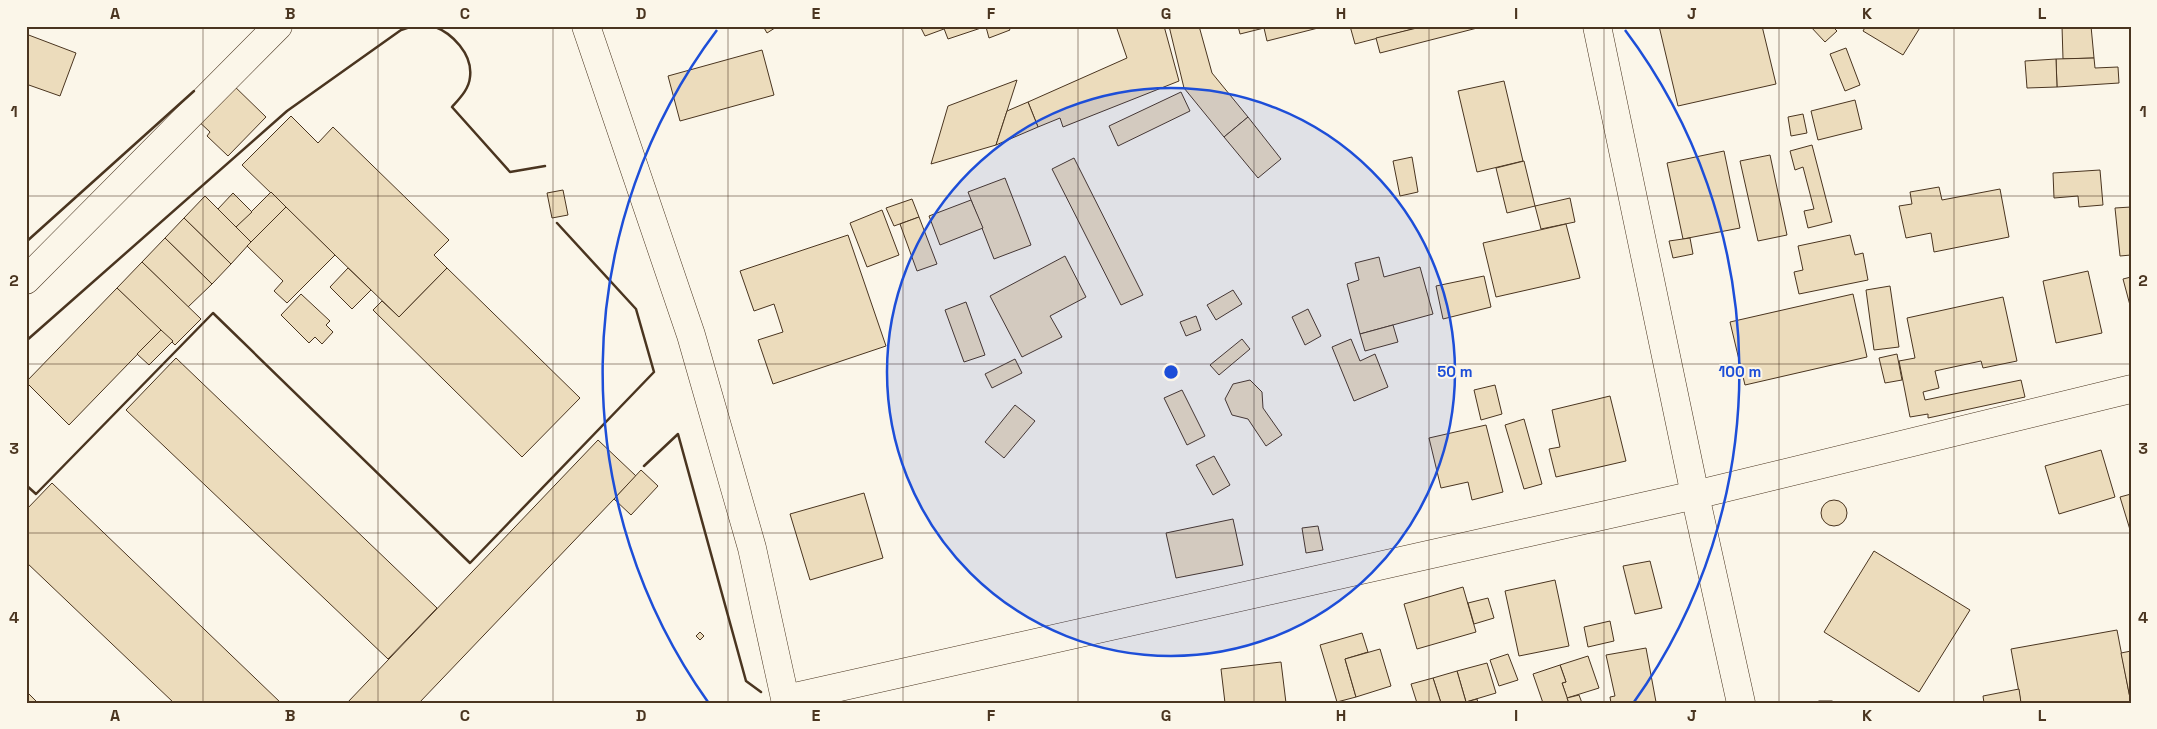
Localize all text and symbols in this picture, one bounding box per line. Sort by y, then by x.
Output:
text: A [110,3,120,24]
text: B [285,3,295,24]
text: C [460,3,470,24]
text: D [636,3,646,24]
text: E [812,3,821,24]
text: F [987,3,996,24]
text: G [1161,3,1171,24]
text: H [1336,3,1346,24]
text: I [1514,3,1518,24]
text: J [1687,3,1697,24]
text: K [1862,3,1872,24]
text: L [2038,3,2047,24]
text: 1 [10,101,18,122]
text: 1 [2139,101,2147,122]
text: 2 [9,270,19,291]
text: 2 [2138,270,2148,291]
text: 50 m [1437,362,1473,381]
text: 100 m [1719,362,1761,381]
centre of rings [1162,363,1180,381]
text: 3 [9,438,19,459]
text: 3 [2138,438,2148,459]
text: 4 [9,607,19,628]
text: 4 [2138,607,2148,628]
text: A [110,705,120,726]
text: B [285,705,295,726]
text: C [460,705,470,726]
text: D [636,705,646,726]
text: E [812,705,821,726]
text: F [987,705,996,726]
text: G [1161,705,1171,726]
text: H [1336,705,1346,726]
text: I [1514,705,1518,726]
text: J [1687,705,1697,726]
text: K [1862,705,1872,726]
text: L [2038,705,2047,726]

